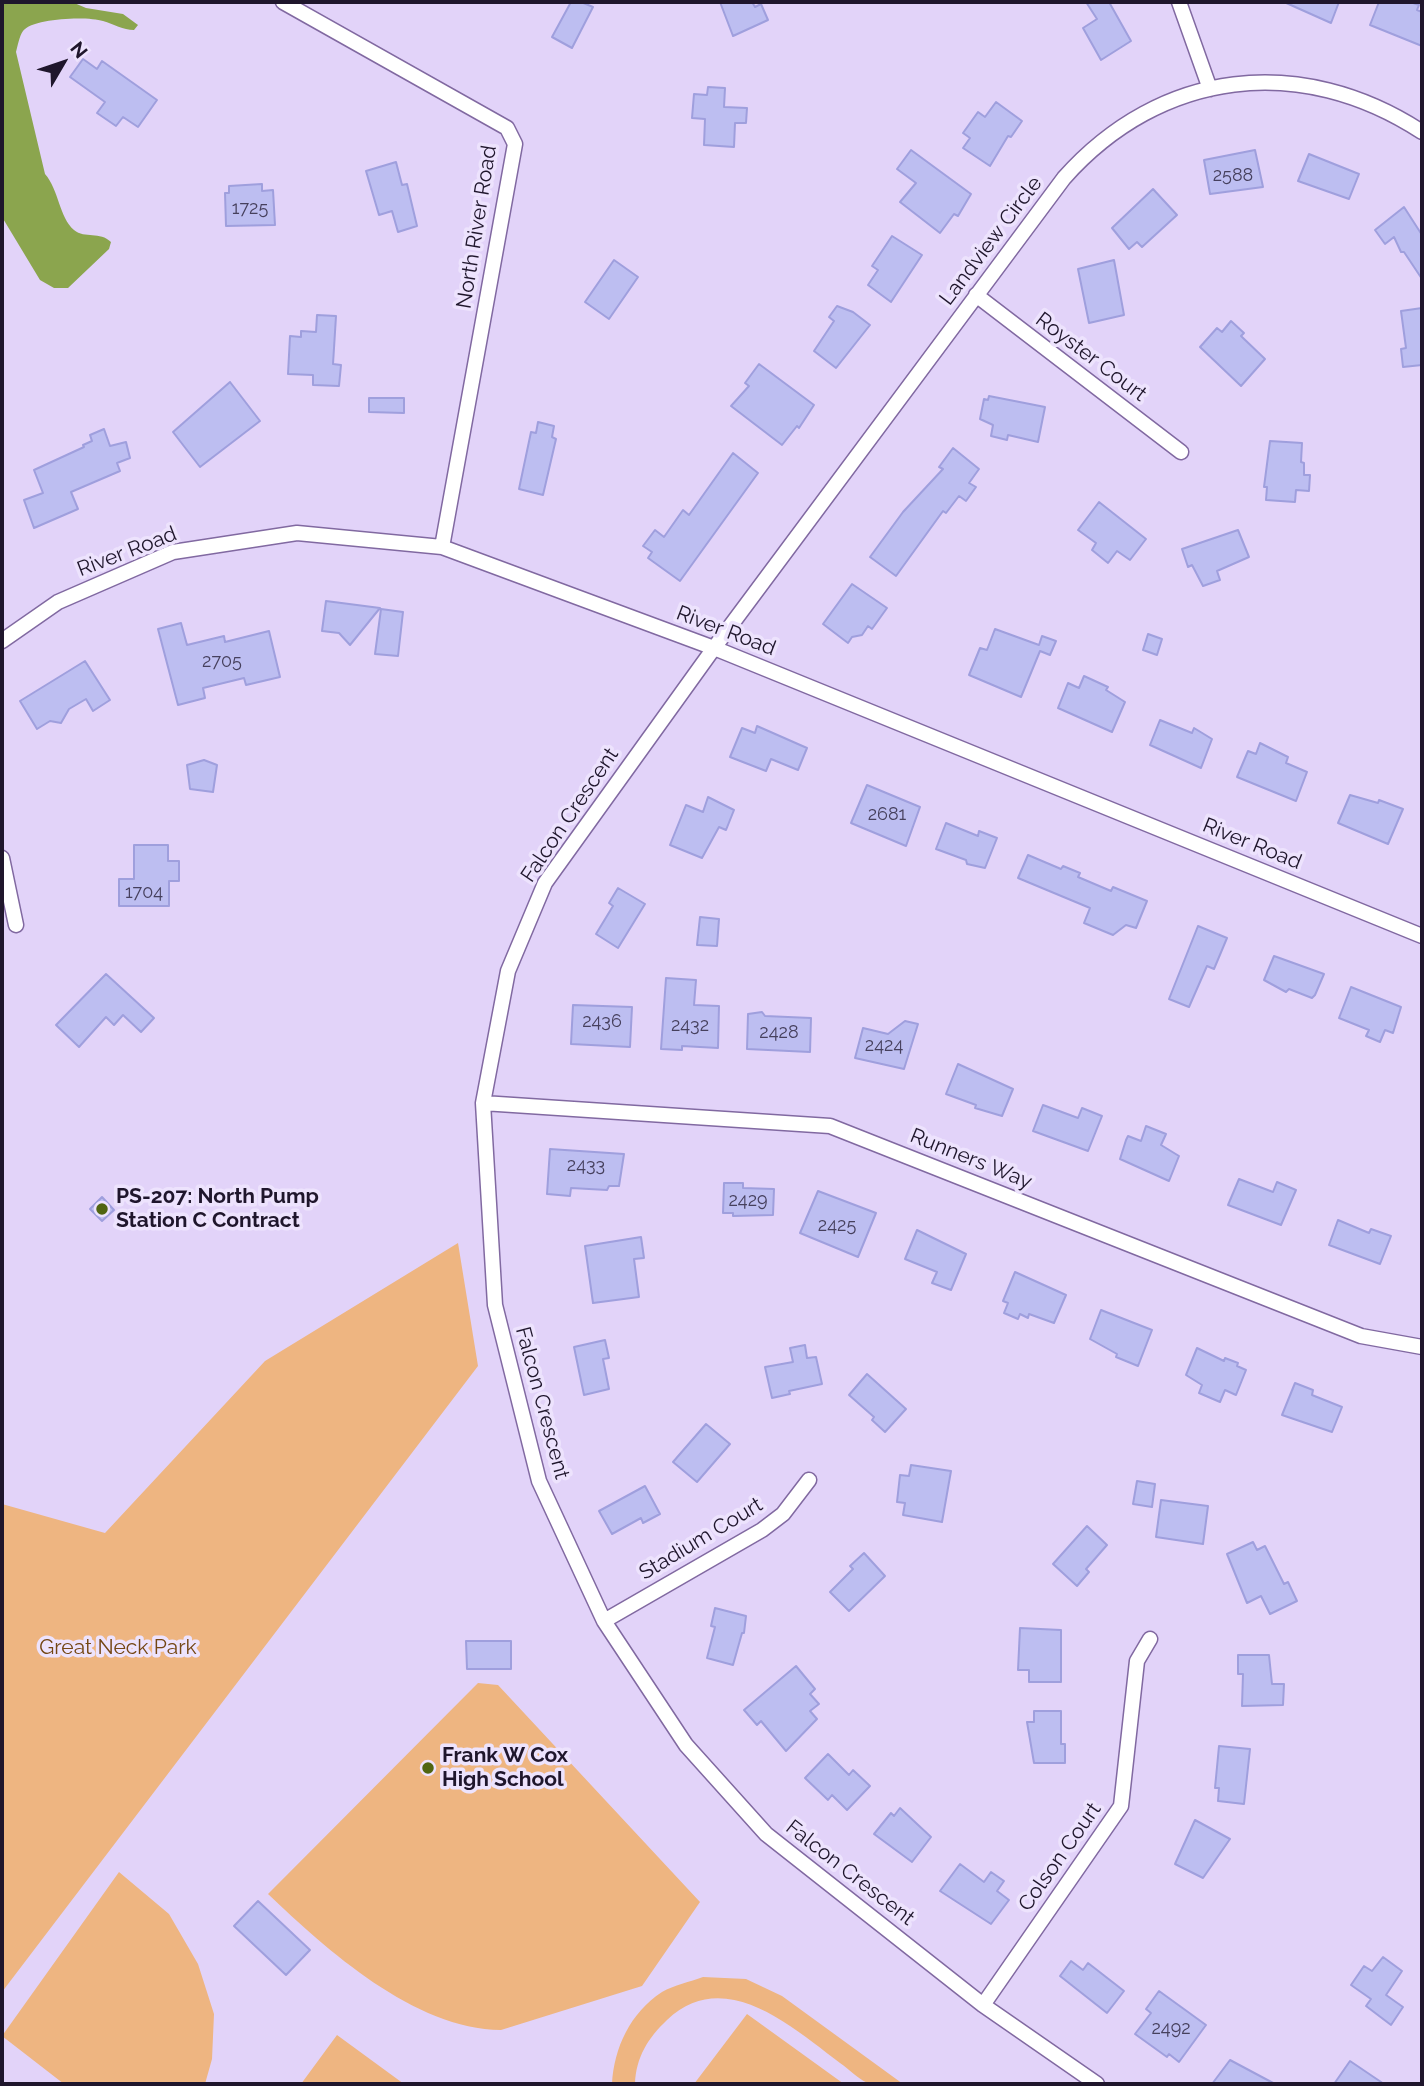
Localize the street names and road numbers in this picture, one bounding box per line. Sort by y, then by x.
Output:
street label: North River Road [452,144,502,310]
street label: Landview Circle [934,172,1048,310]
street label: Royster Court [1031,307,1151,407]
street label: River Road [74,522,180,582]
street label: River Road [673,601,779,661]
street label: Falcon Crescent [516,743,624,887]
street label: River Road [1199,813,1305,875]
street label: Runners Way [906,1123,1036,1195]
street label: Falcon Crescent [510,1324,574,1482]
street label: Stadium Court [635,1492,767,1586]
street label: Colson Court [1013,1798,1107,1916]
street label: Falcon Crescent [781,1815,919,1931]

